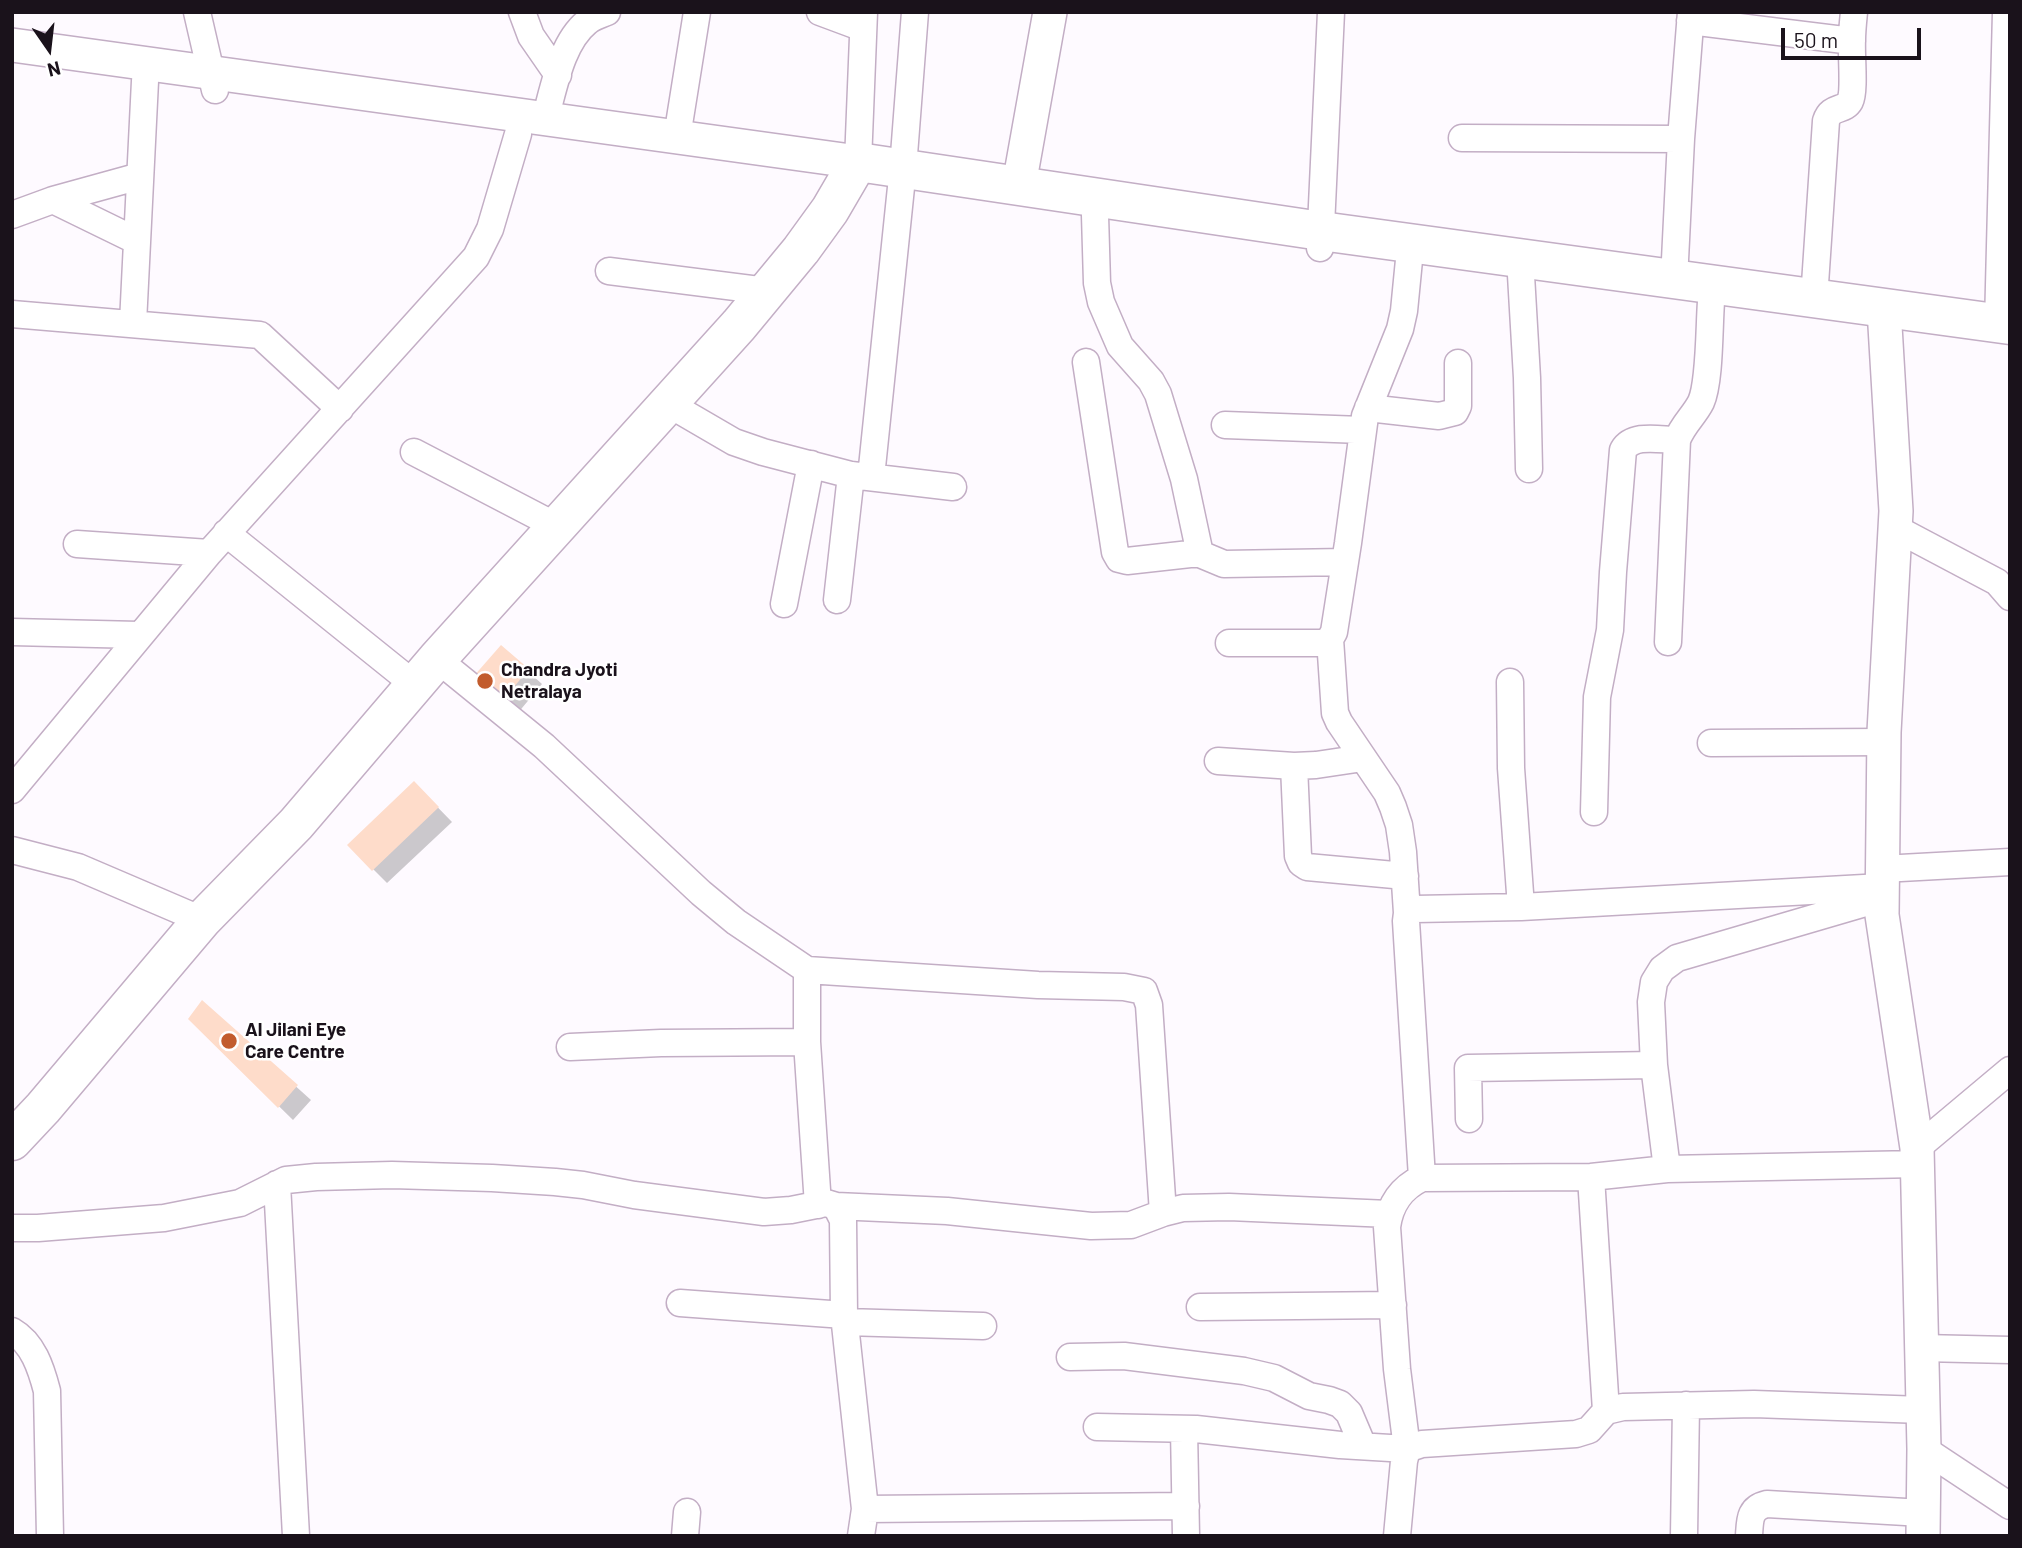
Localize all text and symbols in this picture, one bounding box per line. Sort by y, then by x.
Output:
north arrow [14,14,84,84]
scale bar [1784,14,1924,58]
text: 50 m [1794,27,1838,52]
text: N [45,57,63,83]
place label: Chandra Jyoti Netralaya [501,659,617,703]
marker: Chandra Jyoti Netralaya [475,671,495,691]
place label: Al Jilani Eye Care Centre [245,1019,346,1063]
marker: Al Jilani Eye Care Centre [219,1031,239,1051]

